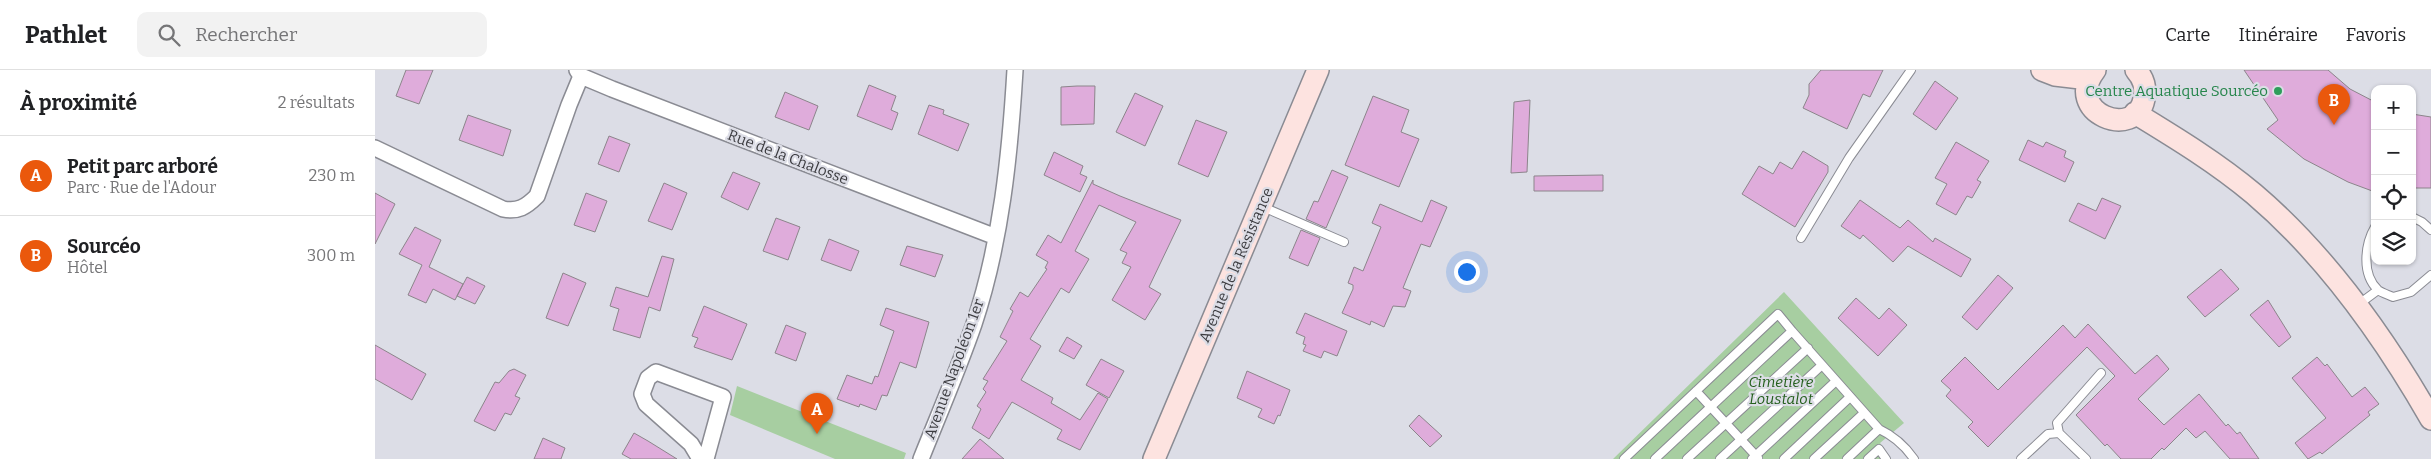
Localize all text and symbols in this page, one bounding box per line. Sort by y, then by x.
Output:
search box [137,12,487,57]
text: Pathlet [25,21,107,49]
icon: search [155,21,183,49]
text: Rechercher [195,23,297,46]
text: Carte [2165,24,2210,46]
text: Itinéraire [2238,24,2318,46]
text: Favoris [2346,24,2406,46]
place label: Centre Aquatique Sourcéo [2085,82,2268,100]
pin: B [2318,84,2350,125]
marker: Centre Aquatique Sourcéo [2272,85,2284,97]
map controls [2371,85,2416,265]
button: + [2371,85,2416,130]
text: À proximité [20,90,137,116]
text: 2 résultats [278,93,355,112]
street label: Rue de la Chalosse [725,126,851,188]
button: − [2371,130,2416,175]
text: Petit parc arboré [67,155,218,178]
text: A [30,166,42,185]
text: 230 m [308,166,355,185]
button: locate [2371,175,2416,220]
text: Parc · Rue de l'Adour [67,178,216,197]
street label: Avenue de la Résistance [1195,185,1277,345]
button: layers [2371,220,2416,265]
text: Sourcéo [67,235,141,258]
text: B [31,246,41,265]
text: 300 m [307,246,355,265]
text: Hôtel [67,258,108,277]
your location [1454,259,1480,285]
street label: Avenue Napoléon 1er [920,296,988,441]
park label: Cimetière Loustalot [1749,373,1814,408]
pin: A [801,393,833,434]

